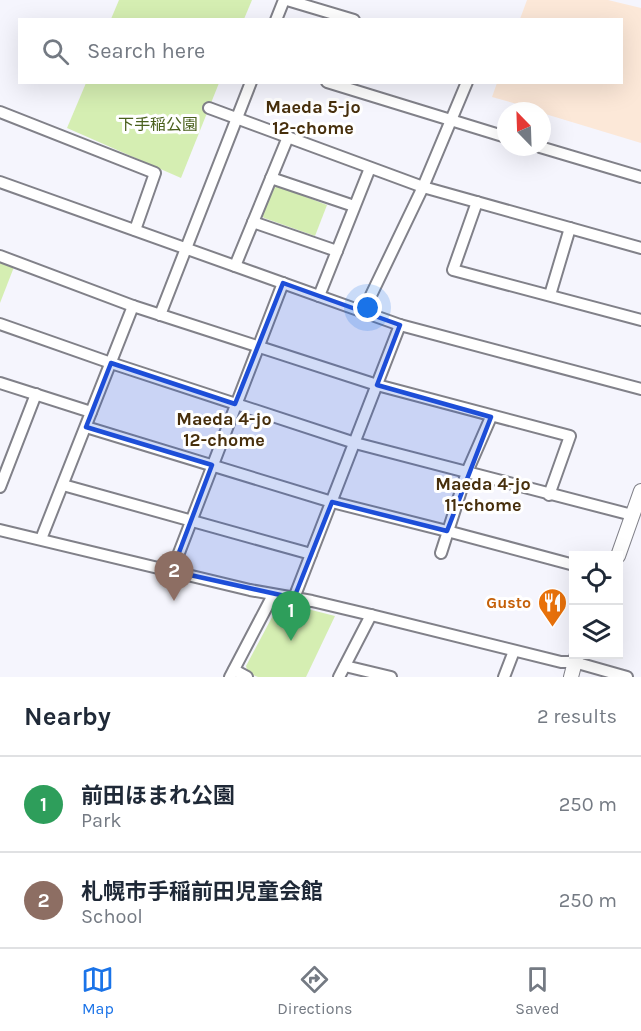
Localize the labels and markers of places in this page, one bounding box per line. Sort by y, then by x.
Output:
pin: 2 [154,552,194,601]
restaurant icon: Gusto [536,586,568,628]
pin: 1 [272,592,310,641]
place label: Gusto [486,593,531,612]

